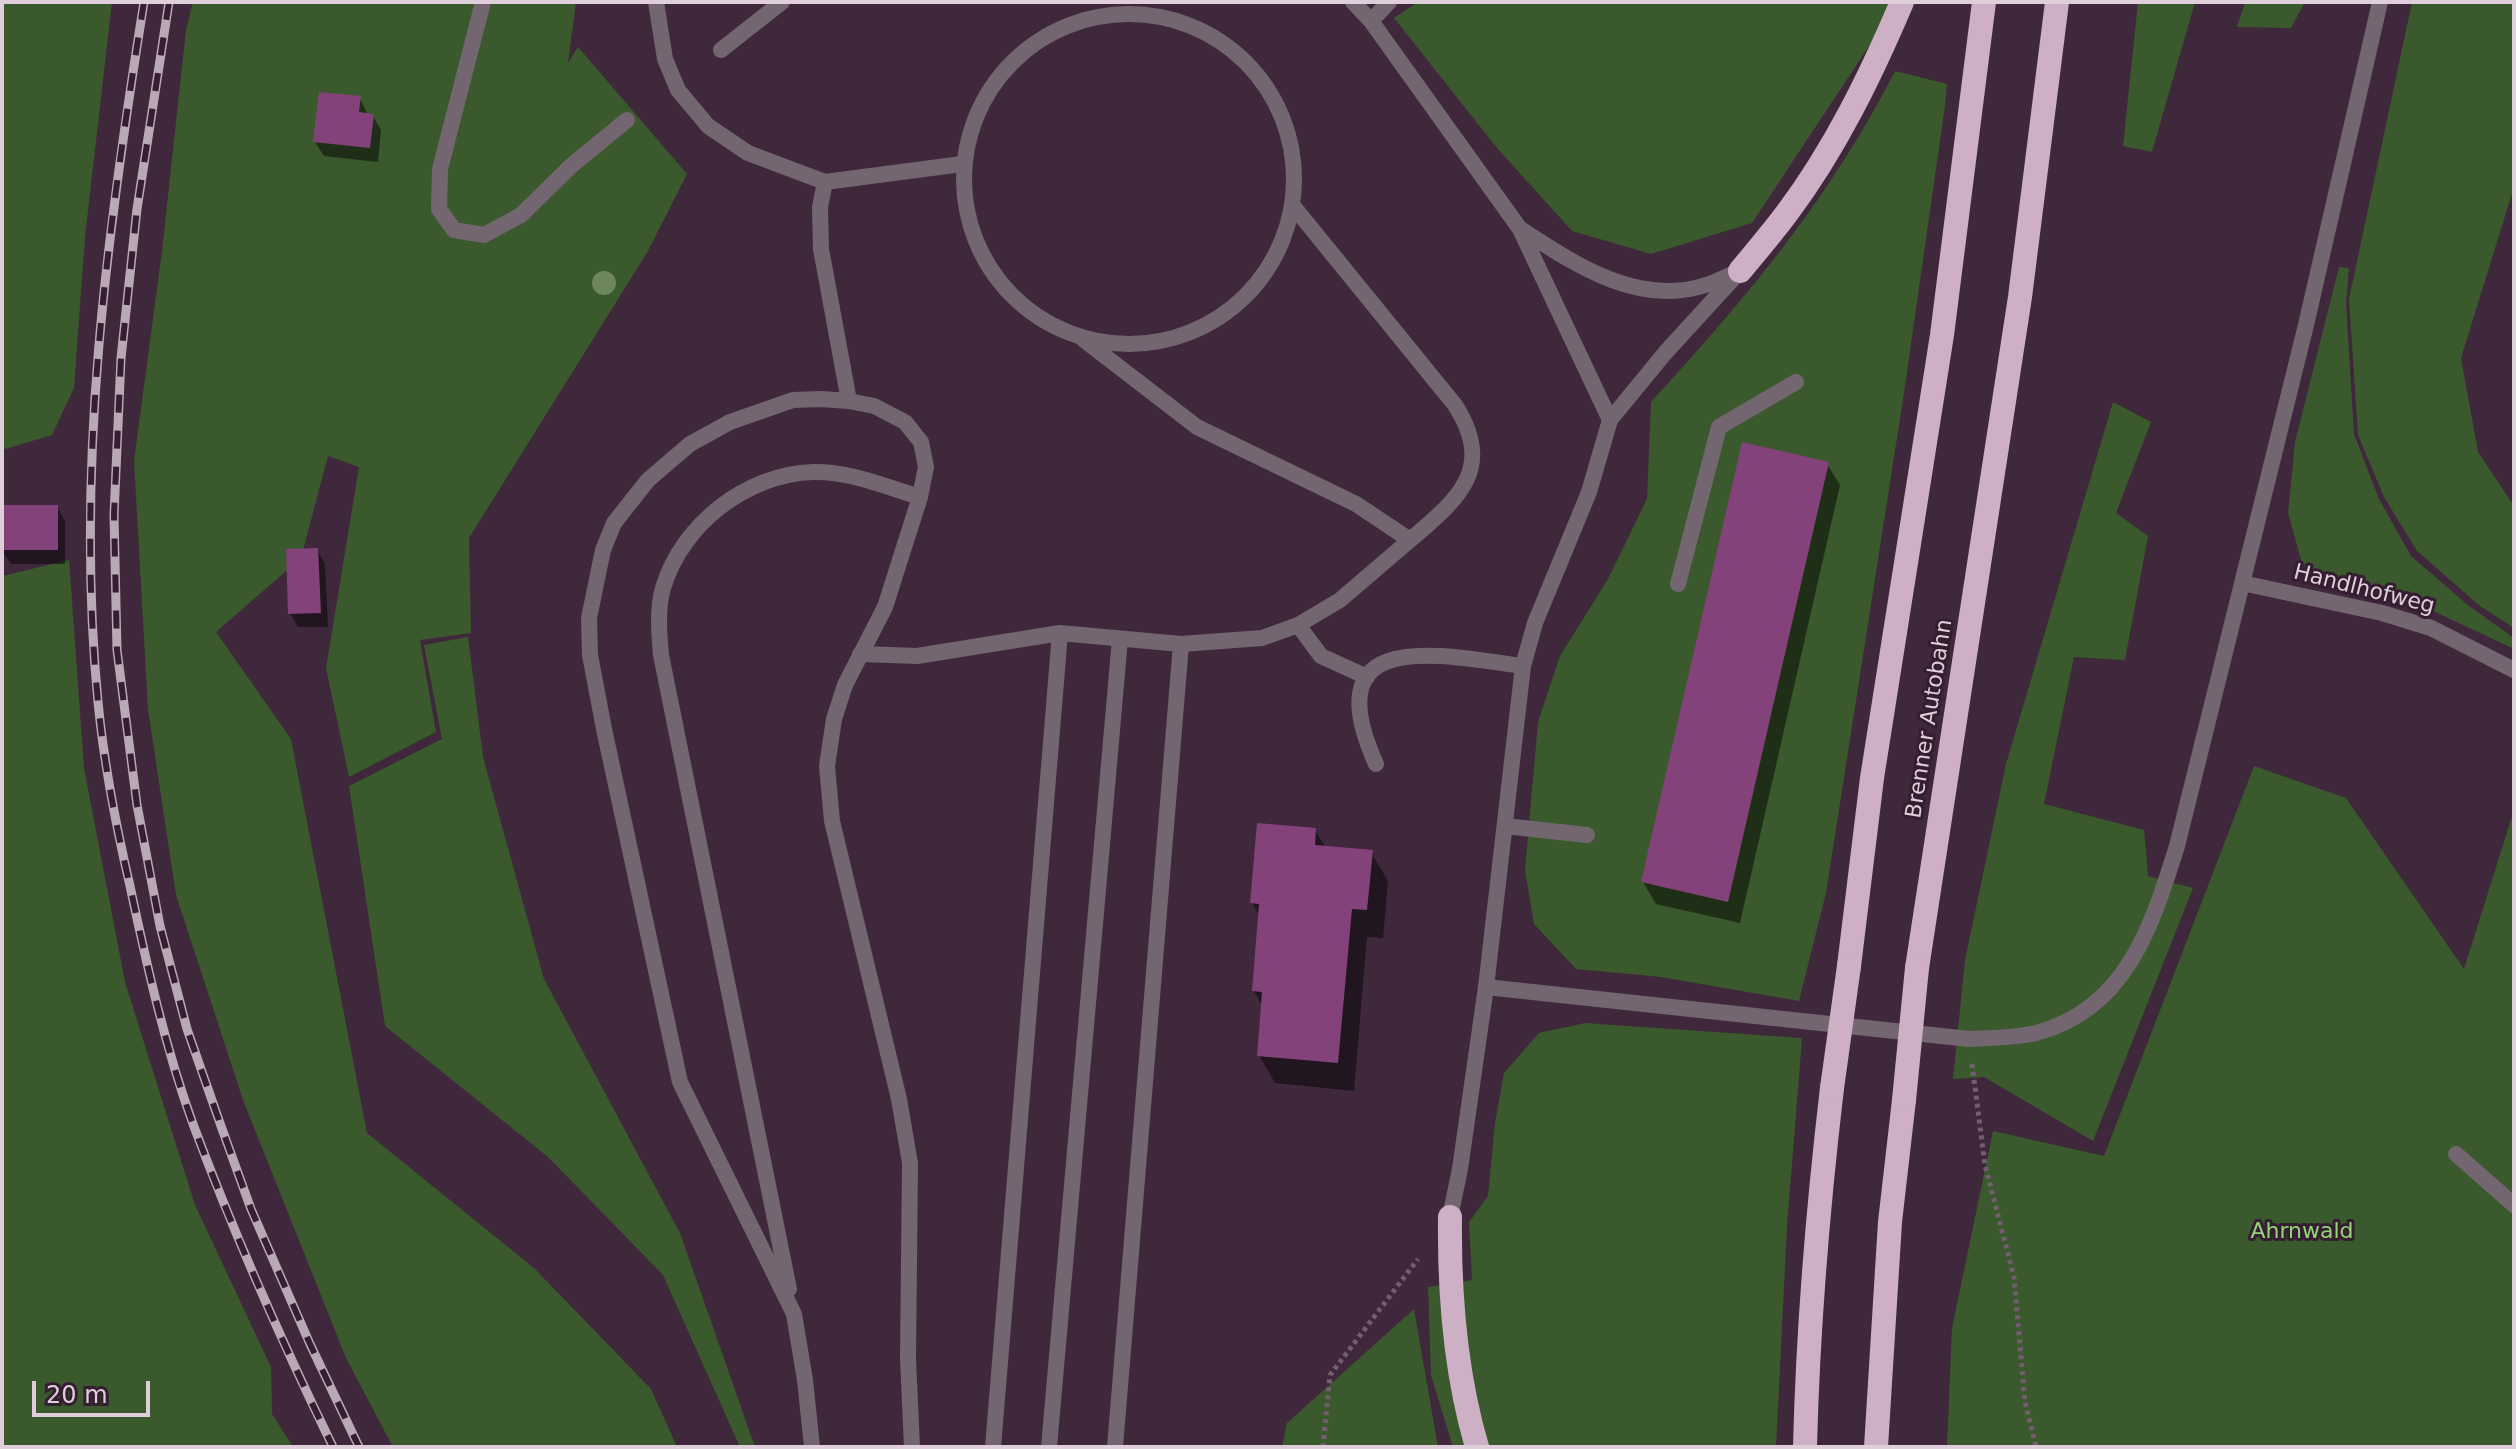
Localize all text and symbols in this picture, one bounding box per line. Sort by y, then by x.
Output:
street label: Handlhofweg [2291,560,2437,620]
street label: Brenner Autobahn [1901,618,1959,820]
park label: Ahrnwald [2250,1219,2354,1245]
scale bar [36,1365,154,1415]
text: 20 m [46,1381,108,1409]

